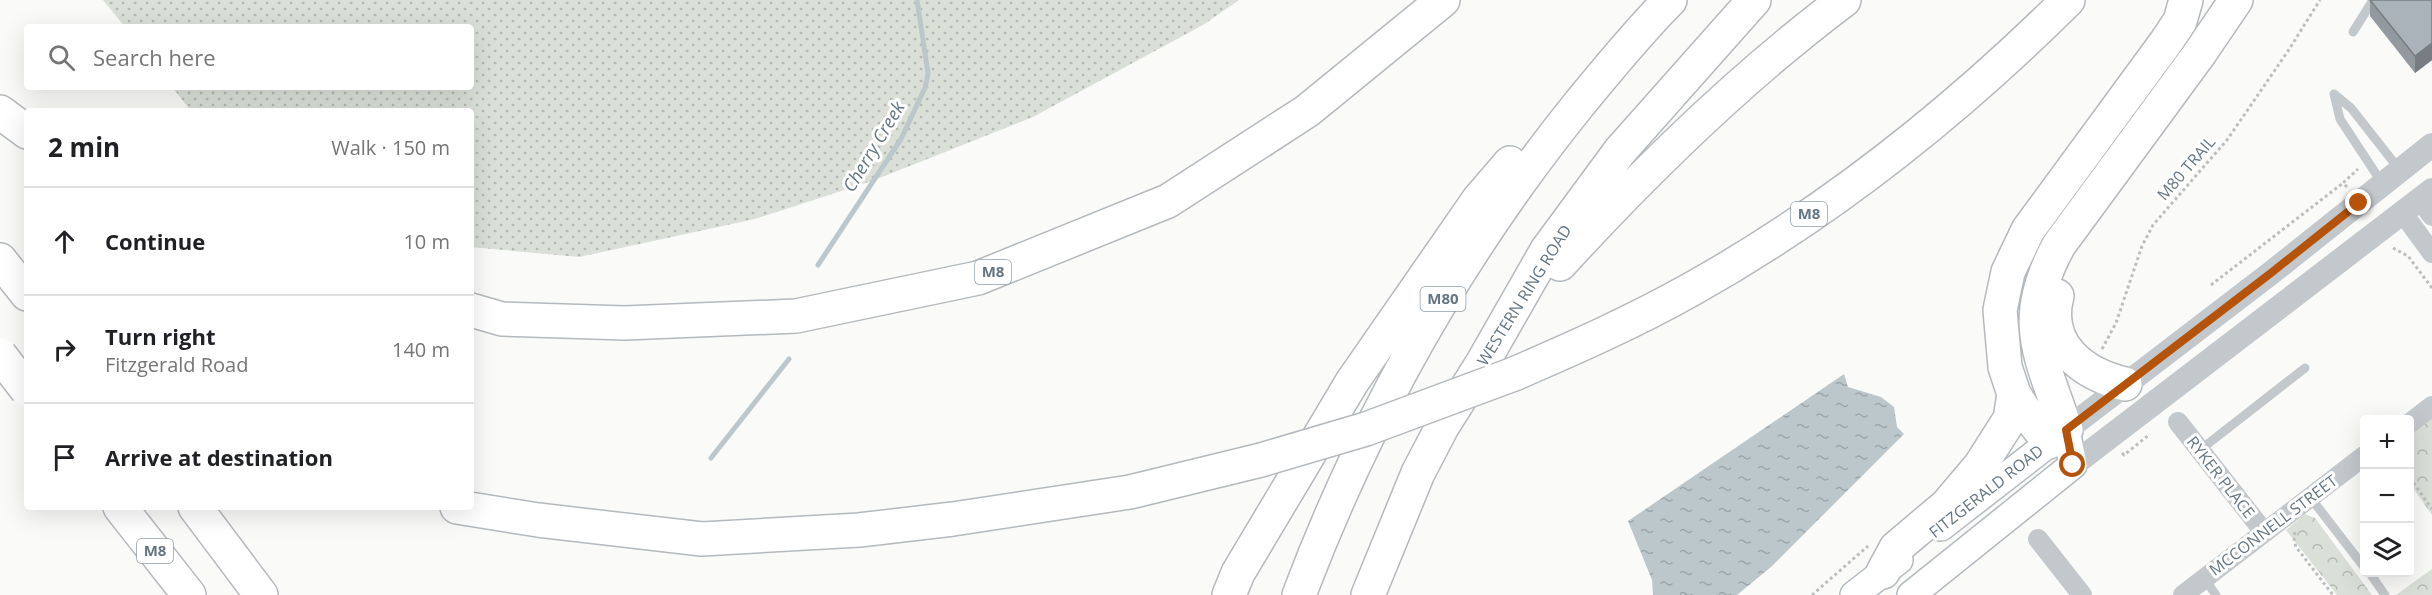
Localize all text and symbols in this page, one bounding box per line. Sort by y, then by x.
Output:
search box [24,24,474,90]
icon: search [45,41,78,74]
text: Search here [93,42,216,72]
water label: Cherry Creek [837,96,910,196]
text: 2 min [48,129,120,165]
street label: M80 TRAIL [2152,131,2220,205]
text: Walk · 150 m [331,134,450,161]
route end [2345,189,2371,215]
road number: M8 [1791,202,1827,226]
street label: WESTERN RING ROAD [1472,220,1576,370]
icon: ahead [48,225,81,258]
text: Continue [105,226,205,256]
text: 10 m [403,228,450,255]
road number: M8 [975,260,1011,284]
road number: M80 [1420,287,1466,311]
text: Turn right [105,321,216,351]
icon: right [48,333,81,366]
text: 140 m [392,336,450,363]
text: Fitzgerald Road [105,351,248,378]
map controls [2360,415,2414,577]
button: + [2360,415,2414,469]
street label: RYKER PLACE [2182,431,2260,523]
street label: FITZGERALD ROAD [1924,439,2048,543]
icon: arrive [48,441,81,474]
text: Arrive at destination [105,442,333,472]
route start [2059,451,2085,477]
street label: MCCONNELL STREET [2205,469,2342,580]
button: − [2360,469,2414,523]
button: layers [2360,523,2414,577]
road number: M8 [137,539,173,563]

